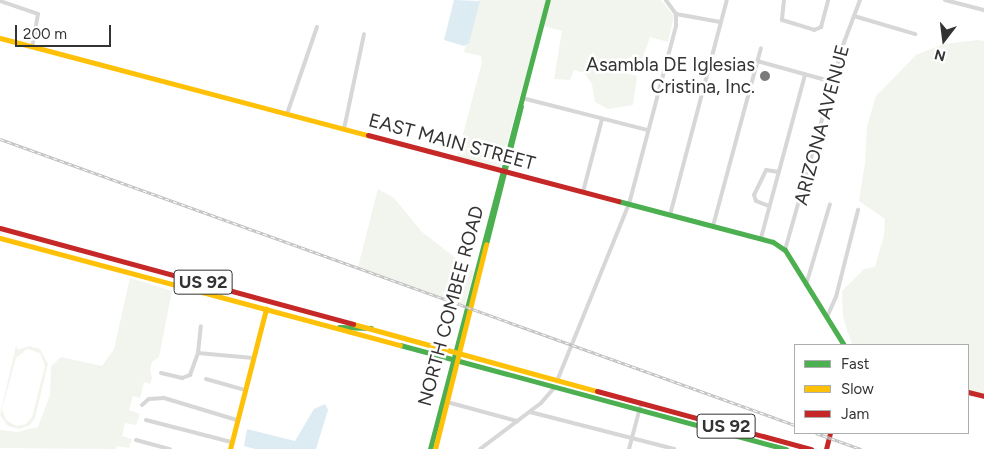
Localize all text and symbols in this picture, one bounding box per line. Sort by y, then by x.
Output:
scale bar [18,15,114,47]
north arrow [919,15,969,65]
text: 200 m [23,25,67,43]
street label: ARIZONA AVENUE [790,42,854,208]
text: N [933,45,947,65]
place label: Asambla DE Iglesias Cristina, Inc. [586,54,755,98]
marker: Asambla DE Iglesias Cristina, Inc. [759,70,771,82]
street label: EAST MAIN STREET [366,109,538,175]
street label: NORTH COMBEE ROAD [413,203,489,409]
road number: US 92 [173,266,233,298]
legend [794,344,969,434]
text: Fast [841,355,869,373]
text: Slow [841,380,874,398]
text: Jam [841,405,869,423]
road number: US 92 [696,411,756,442]

